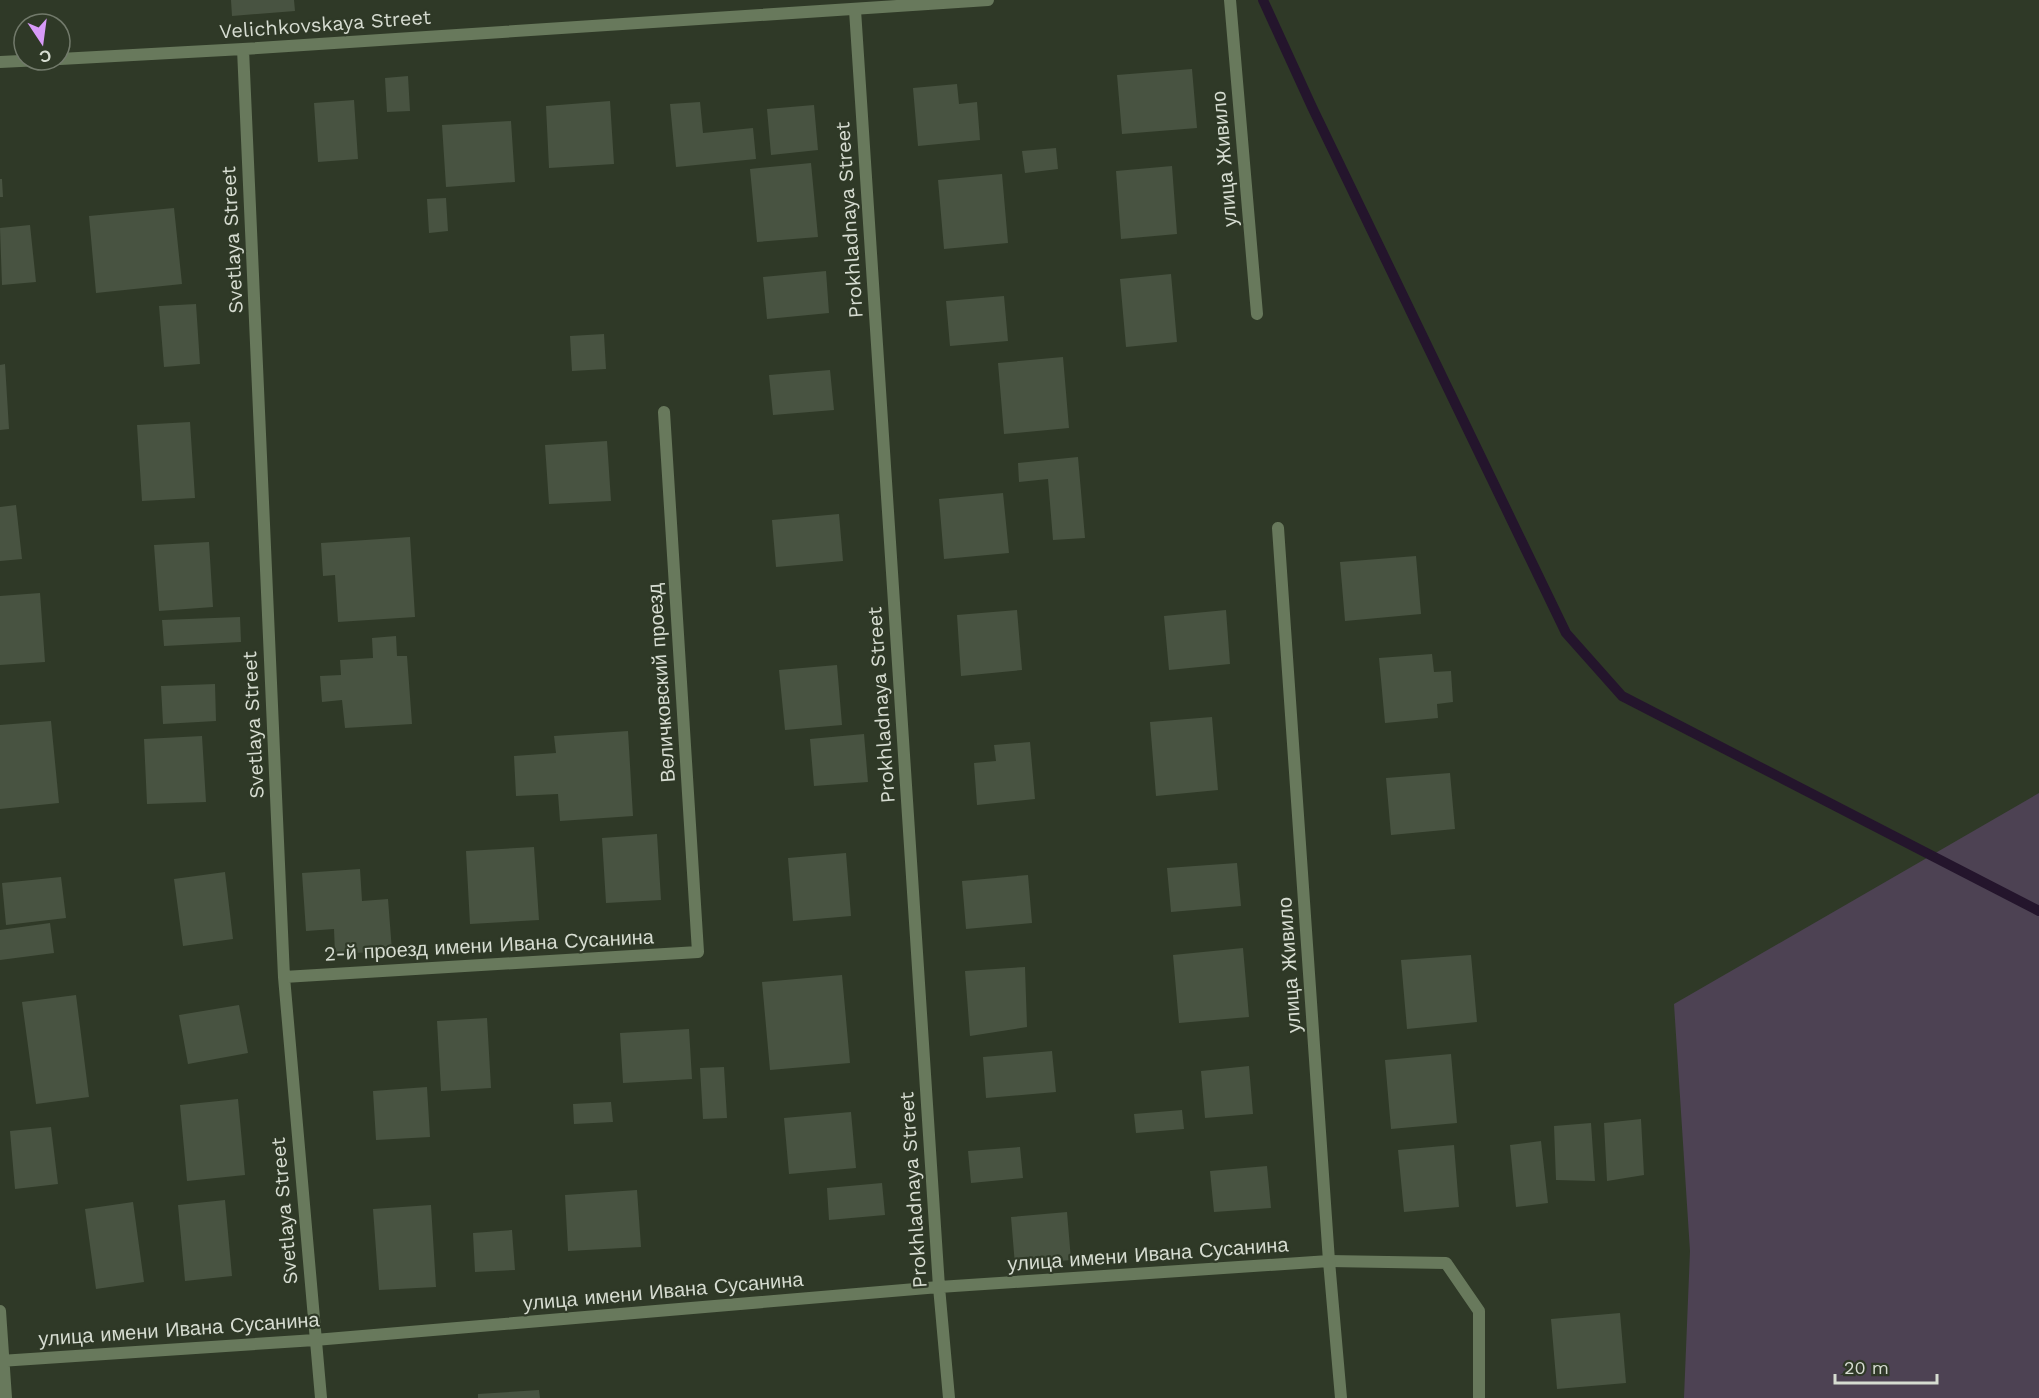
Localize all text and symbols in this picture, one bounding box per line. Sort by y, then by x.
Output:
street label: Velichkovskaya Street [218,5,432,43]
north arrow [12,12,72,72]
text: С [37,46,53,67]
street label: улица Живило [1206,90,1242,228]
street label: Prokhladnaya Street [830,120,868,319]
street label: Svetlaya Street [216,165,248,314]
street label: Величковский проезд [642,582,680,783]
street label: Prokhladnaya Street [862,605,900,804]
street label: Svetlaya Street [237,650,269,799]
street label: улица Живило [1272,896,1306,1034]
street label: 2-й проезд имени Ивана Сусанина [324,924,655,966]
street label: Prokhladnaya Street [894,1090,932,1289]
street label: Svetlaya Street [266,1136,302,1286]
street label: улица имени Ивана Сусанина [1007,1232,1290,1276]
street label: улица имени Ивана Сусанина [522,1267,805,1315]
street label: улица имени Ивана Сусанина [38,1307,321,1351]
scale bar [1835,1347,1937,1385]
text: 20 m [1844,1357,1889,1378]

